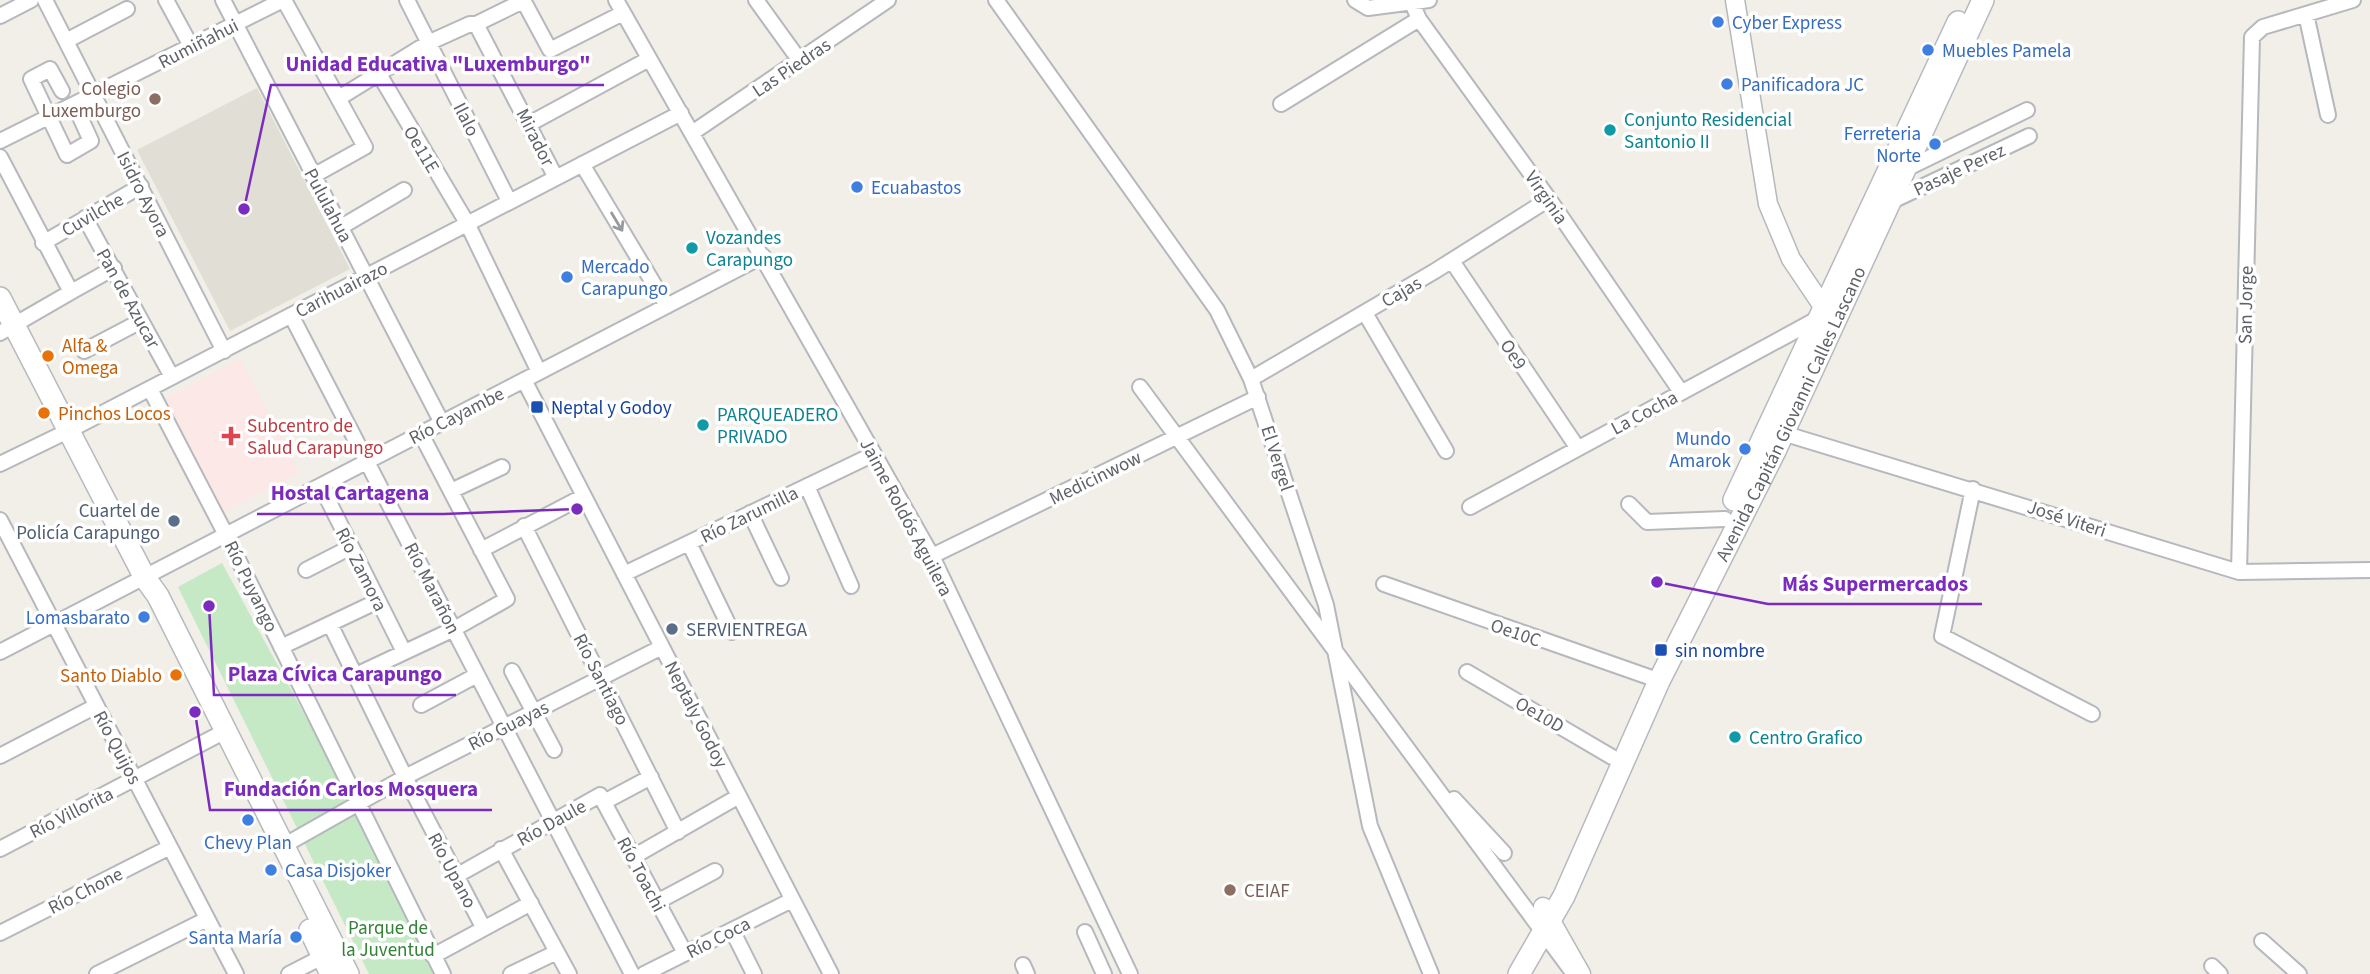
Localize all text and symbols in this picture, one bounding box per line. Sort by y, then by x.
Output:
place label: Cyber Express [1732,10,1842,37]
street label: Rumiñahui [154,13,244,76]
marker: Cyber Express [1710,14,1726,30]
street label: Las Piedras [747,32,837,105]
place label: Muebles Pamela [1942,38,2071,65]
marker: Muebles Pamela [1920,42,1936,58]
callout: Unidad Educativa "Luxemburgo" [271,43,604,85]
text: Unidad Educativa "Luxemburgo" [286,49,590,79]
place label: Panificadora JC [1741,72,1864,99]
place label: Colegio Luxemburgo [41,76,141,125]
marker: Panificadora JC [1719,76,1735,92]
marker: Colegio Luxemburgo [147,91,163,107]
street label: Ilalo [446,98,486,141]
street label: Mirador [509,104,561,172]
place label: Conjunto Residencial Santonio II [1624,107,1792,156]
street label: Oe11E [396,121,445,179]
place label: Ferreteria Norte [1844,121,1921,170]
marker: Conjunto Residencial Santonio II [1602,122,1618,138]
marker: Ferreteria Norte [1927,136,1943,152]
street label: Pasaje Perez [1909,137,2010,203]
street label: Isidro Ayora [109,147,176,243]
street label: Pululahua [297,164,359,248]
street label: Virginia [1518,166,1574,230]
place label: Ecuabastos [871,175,961,202]
marker: Ecuabastos [849,179,865,195]
street label: Cuvilche [57,187,129,244]
one-way arrow [611,212,625,232]
place label: Vozandes Carapungo [706,225,793,274]
marker: Vozandes Carapungo [684,240,700,256]
street label: Pan de Azucar [89,244,167,354]
place label: Mercado Carapungo [581,254,668,303]
street label: Carihuairazo [291,255,393,325]
street label: Avenida Capitán Giovanni Calles Lascano [1709,262,1873,566]
street label: San Jorge [2232,266,2261,344]
marker: Mercado Carapungo [559,269,575,285]
street label: Cajas [1377,270,1427,315]
place label: Alfa & Omega [62,333,118,382]
street label: Oe9 [1493,334,1533,375]
marker: Alfa & Omega [40,348,56,364]
street label: Río Cayambe [404,381,509,452]
street label: La Cocha [1606,384,1683,442]
place label: Neptal y Godoy [551,395,672,422]
marker: Neptal y Godoy [529,399,545,415]
place label: Pinchos Locos [58,401,171,428]
place label: PARQUEADERO PRIVADO [717,402,838,451]
marker: Pinchos Locos [36,405,52,421]
place label: Subcentro de Salud Carapungo [247,413,383,462]
marker: PARQUEADERO PRIVADO [695,417,711,433]
street label: El Vergel [1253,422,1300,495]
marker: Subcentro de Salud Carapungo [221,426,241,446]
place label: Mundo Amarok [1669,426,1732,475]
street label: Jaime Roldós Aguilera [853,434,959,602]
marker: Mundo Amarok [1737,441,1753,457]
street label: Medicinwow [1045,444,1147,512]
callout: Hostal Cartagena [257,472,444,514]
text: Hostal Cartagena [271,478,429,508]
street label: Río Zarumilla [696,480,803,551]
street label: José Viteri [2023,494,2110,545]
place label: Cuartel de Policía Carapungo [16,498,160,547]
marker: Cuartel de Policía Carapungo [166,513,182,529]
street label: Río Zamora [328,523,393,616]
street label: Río Puyango [217,536,284,637]
street label: Río Marañon [397,538,466,639]
callout: Más Supermercados [1768,562,1982,604]
text: Más Supermercados [1782,569,1968,599]
place label: Lomasbarato [26,605,130,632]
marker: Lomasbarato [136,609,152,625]
street label: Oe10C [1487,612,1545,655]
place label: SERVIENTREGA [686,617,808,644]
marker: SERVIENTREGA [664,621,680,637]
street label: Río Santiago [566,629,635,730]
place label: sin nombre [1675,638,1765,665]
marker: sin nombre [1653,642,1669,658]
callout: Plaza Cívica Carapungo [214,653,456,695]
street label: Neptaly Godoy [657,657,734,773]
text: Plaza Cívica Carapungo [228,659,442,689]
place label: Santo Diablo [60,663,162,690]
marker: Santo Diablo [168,667,184,683]
street label: Oe10D [1510,690,1569,740]
street label: Río Guayas [464,694,554,758]
street label: Río Quijos [86,706,147,789]
place label: Centro Grafico [1749,725,1863,752]
marker: Centro Grafico [1727,729,1743,745]
callout: Fundación Carlos Mosquera [210,768,492,810]
text: Fundación Carlos Mosquera [224,774,478,804]
street label: Río Villorita [25,781,118,846]
street label: Río Daule [512,793,591,853]
marker: Chevy Plan [240,812,256,828]
street label: Río Upano [420,828,483,913]
place label: Chevy Plan [204,830,292,857]
street label: Río Toachi [610,832,672,917]
place label: Casa Disjoker [285,858,392,885]
street label: Río Chone [44,861,128,922]
marker: Casa Disjoker [263,862,279,878]
place label: CEIAF [1244,878,1290,905]
marker: CEIAF [1222,882,1238,898]
street label: Río Coca [682,911,755,966]
park label: Parque de la Juventud [341,915,435,964]
place label: Santa María [188,925,282,952]
marker: Santa María [288,929,304,945]

